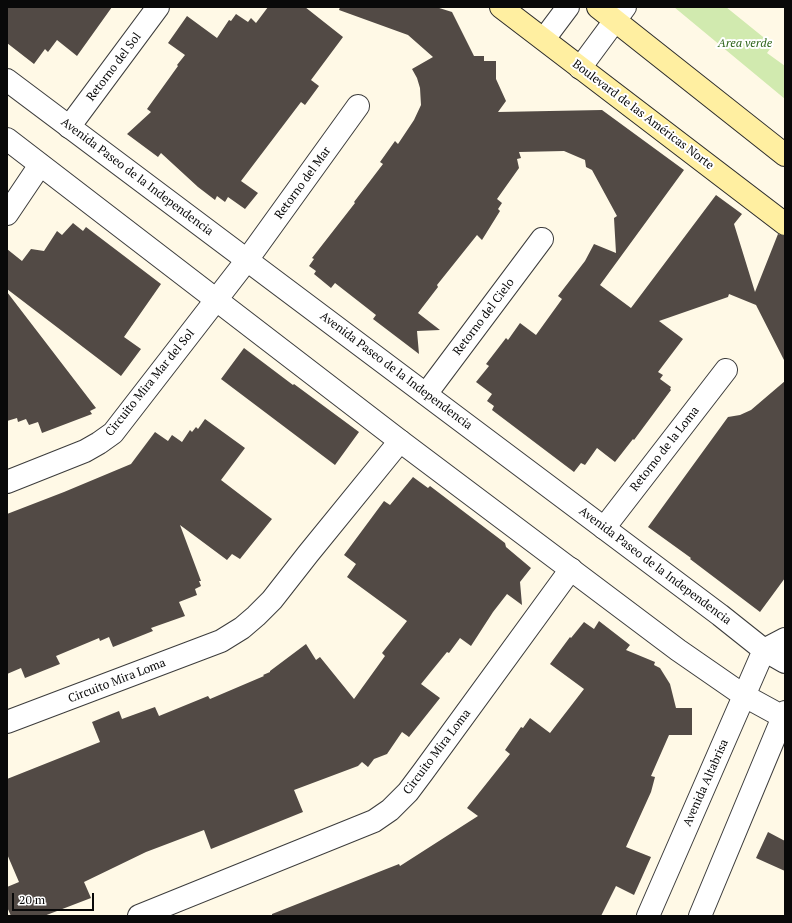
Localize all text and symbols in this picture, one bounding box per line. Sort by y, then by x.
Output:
street label: Retorno del Sol [84,30,144,104]
park label: Area verde [718,37,772,51]
street label: Boulevard de las Américas Norte [570,57,716,173]
street label: Avenida Paseo de la Independencia [58,115,216,239]
street label: Retorno del Mar [272,144,334,222]
street label: Retorno del Cielo [450,276,518,358]
street label: Avenida Paseo de la Independencia [317,309,475,433]
street label: Circuito Mira Mar del Sol [102,327,198,439]
street label: Retorno de la Loma [627,404,703,494]
street label: Avenida Paseo de la Independencia [576,504,734,628]
street label: Circuito Mira Loma [66,656,168,706]
street label: Circuito Mira Loma [400,706,474,798]
street label: Avenida Altabrisa [680,737,732,829]
scale bar [14,885,96,911]
text: 20 m [19,892,45,907]

